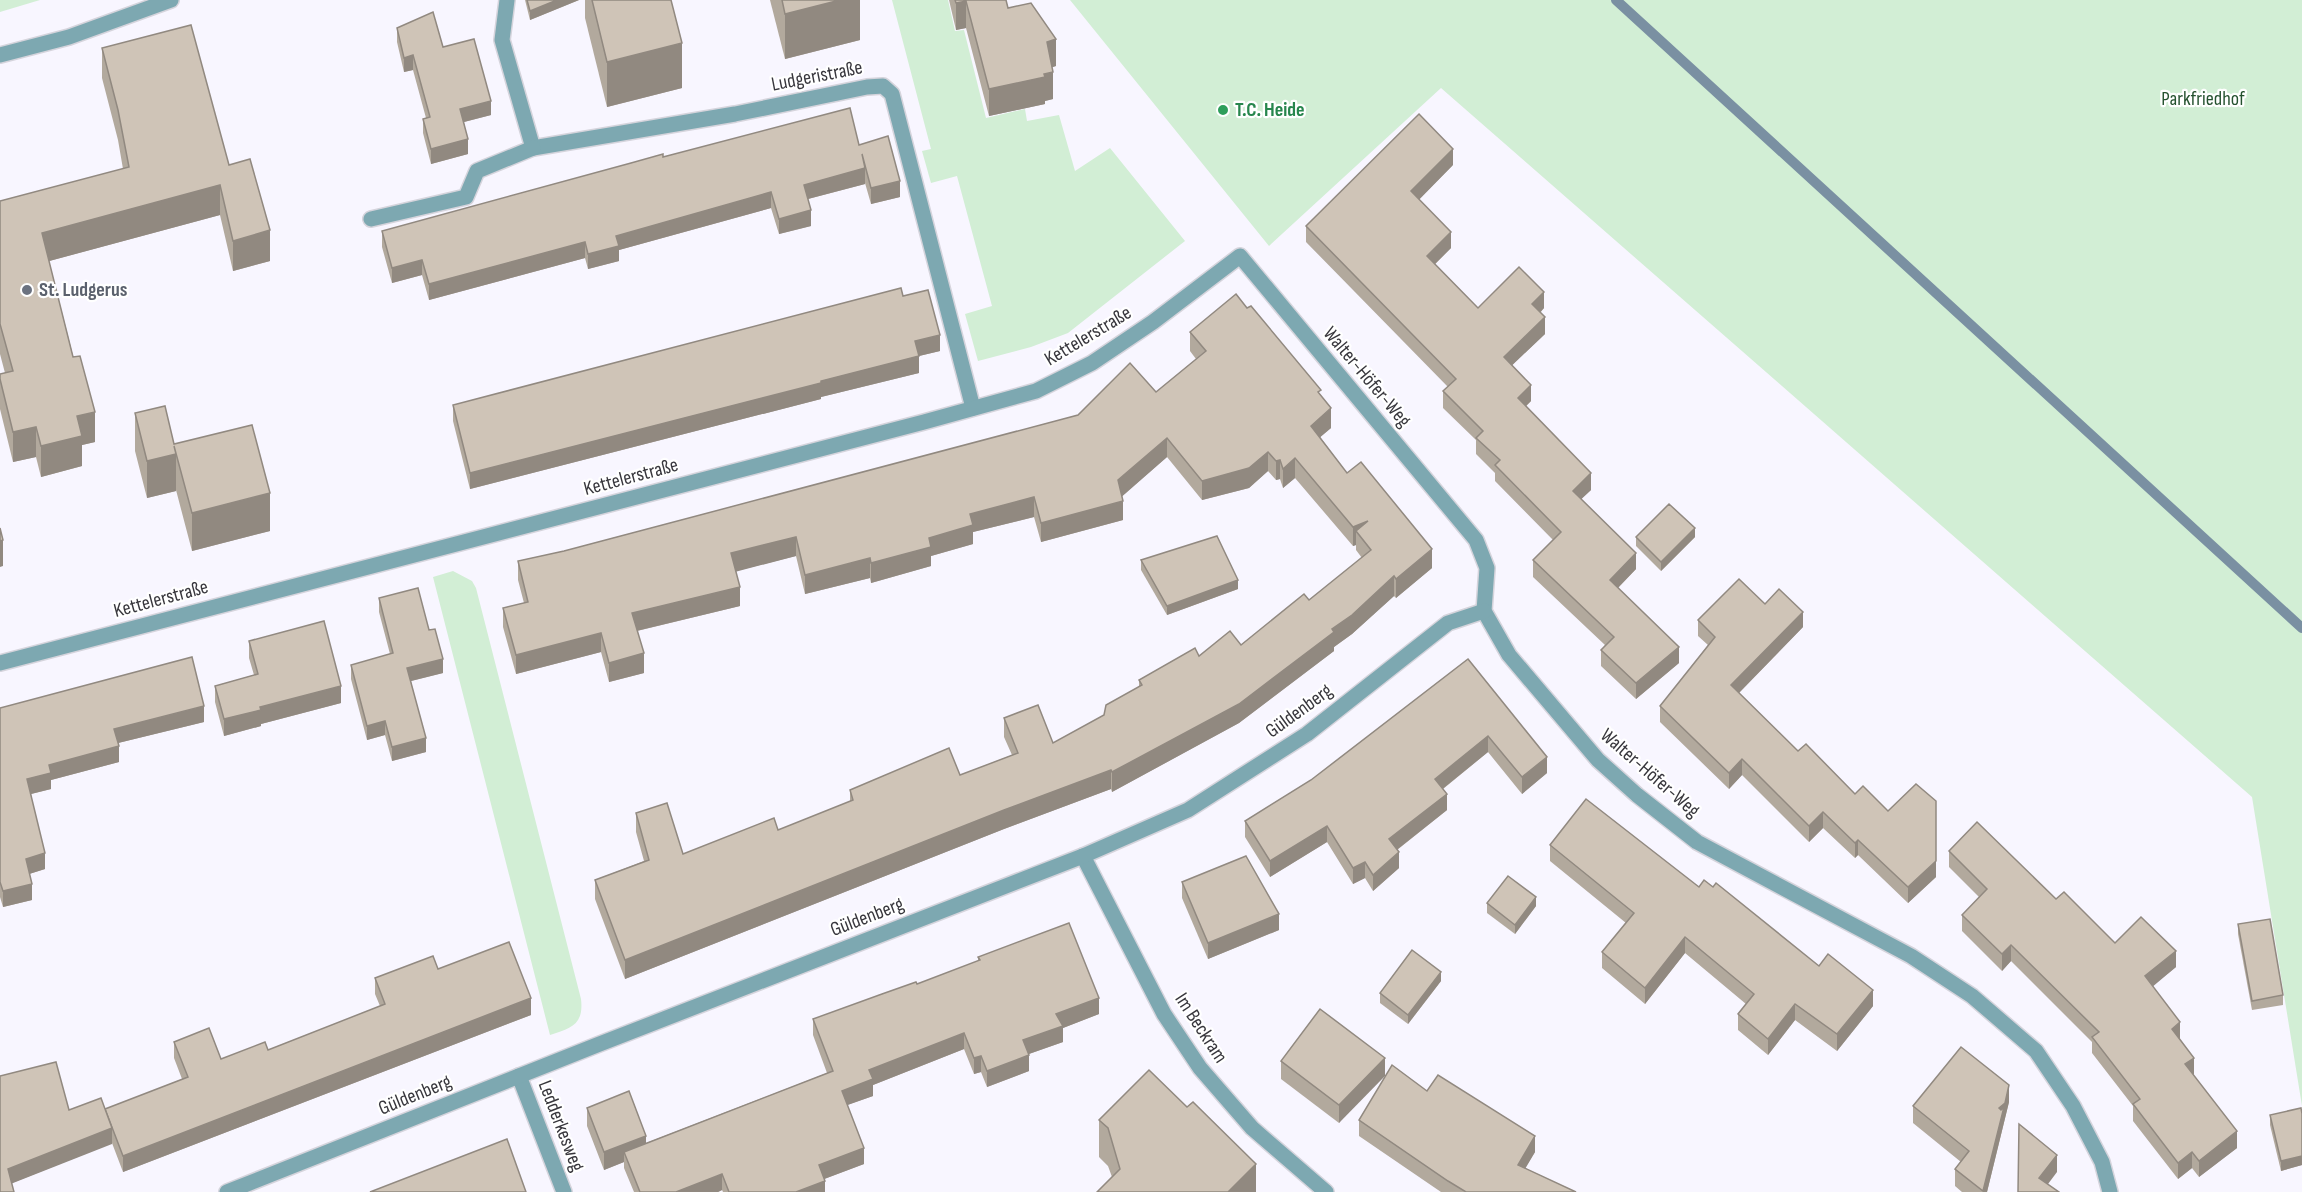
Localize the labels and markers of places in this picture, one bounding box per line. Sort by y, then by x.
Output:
place label: T.C. Heide [1235,98,1305,122]
marker: T.C. Heide [1216,103,1230,117]
place label: St. Ludgerus [39,278,128,302]
marker: St. Ludgerus [20,283,34,297]

